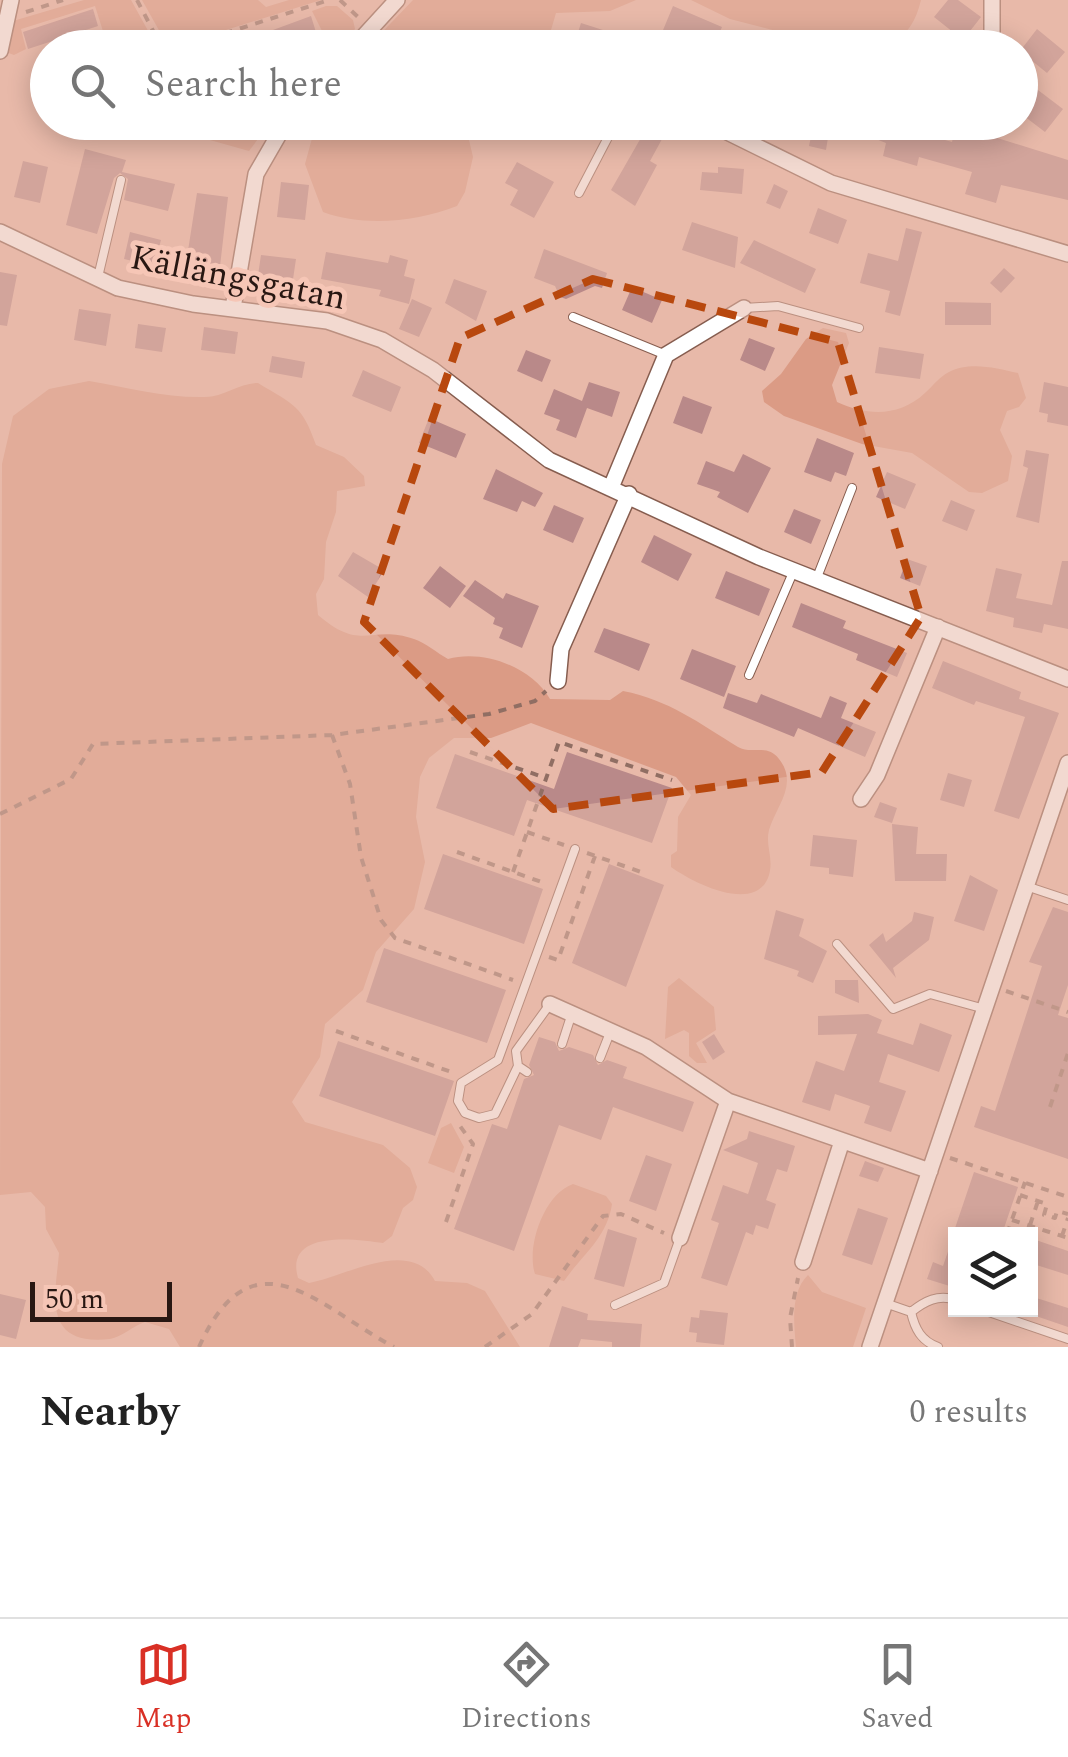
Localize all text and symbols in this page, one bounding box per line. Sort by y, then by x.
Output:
search box [30,30,1038,140]
text: Search here [145,56,342,114]
icon: search [65,58,120,113]
street label: Källängsgatan [126,231,350,325]
map controls [948,1227,1038,1317]
button: layers [948,1227,1038,1317]
scale bar [30,1277,172,1322]
text: 50 m [45,1278,104,1321]
text: Nearby [40,1381,179,1444]
text: 0 results [909,1388,1028,1437]
tab: Map [135,1637,191,1740]
tab: Directions [461,1637,592,1740]
tab: Saved [861,1637,933,1740]

